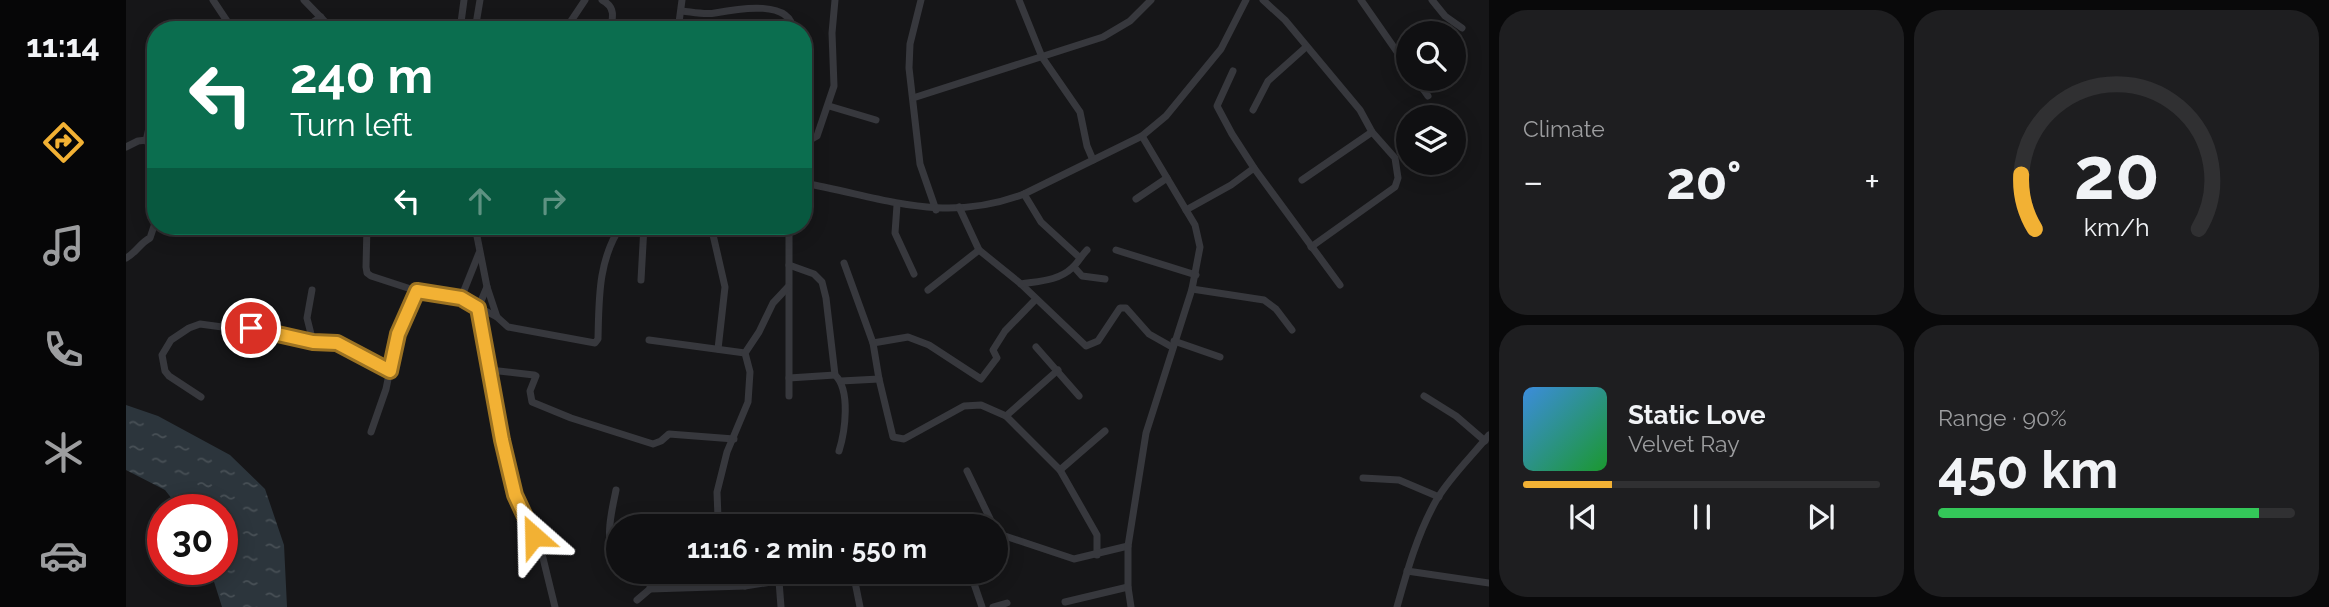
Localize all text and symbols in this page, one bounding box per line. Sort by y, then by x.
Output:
map controls [1396,21,1466,175]
button: search [1396,21,1466,91]
text: 11:14 [26,27,100,64]
text: 240 m [290,47,433,104]
icon: left [175,49,266,140]
button: layers [1396,105,1466,175]
text: Turn left [290,106,412,143]
text: Climate [1523,115,1605,142]
icon: directions [39,118,88,167]
text: 20 [2074,131,2159,216]
text: 20° [1666,150,1742,211]
text: − [1523,159,1543,204]
text: + [1864,159,1880,204]
icon: left [388,182,426,220]
icon: ahead [461,182,499,220]
icon: right [534,182,572,220]
text: km/h [2084,211,2149,241]
icon: music [39,221,88,270]
pin [221,298,281,358]
icon: arrive [232,309,270,347]
icon: phone [39,325,88,374]
text: Static Love [1628,400,1766,430]
text: Range · 90% [1938,404,2067,431]
icon: climate [39,428,88,477]
text: Velvet Ray [1628,430,1740,457]
text: 450 km [1938,439,2118,500]
speed limit sign: 30 [147,494,238,585]
icon: previous [1564,498,1602,536]
icon: pause [1683,498,1721,536]
icon: next [1802,498,1840,536]
position arrow [497,499,571,573]
icon: car [39,531,88,580]
text: 11:16 · 2 min · 550 m [687,534,927,564]

